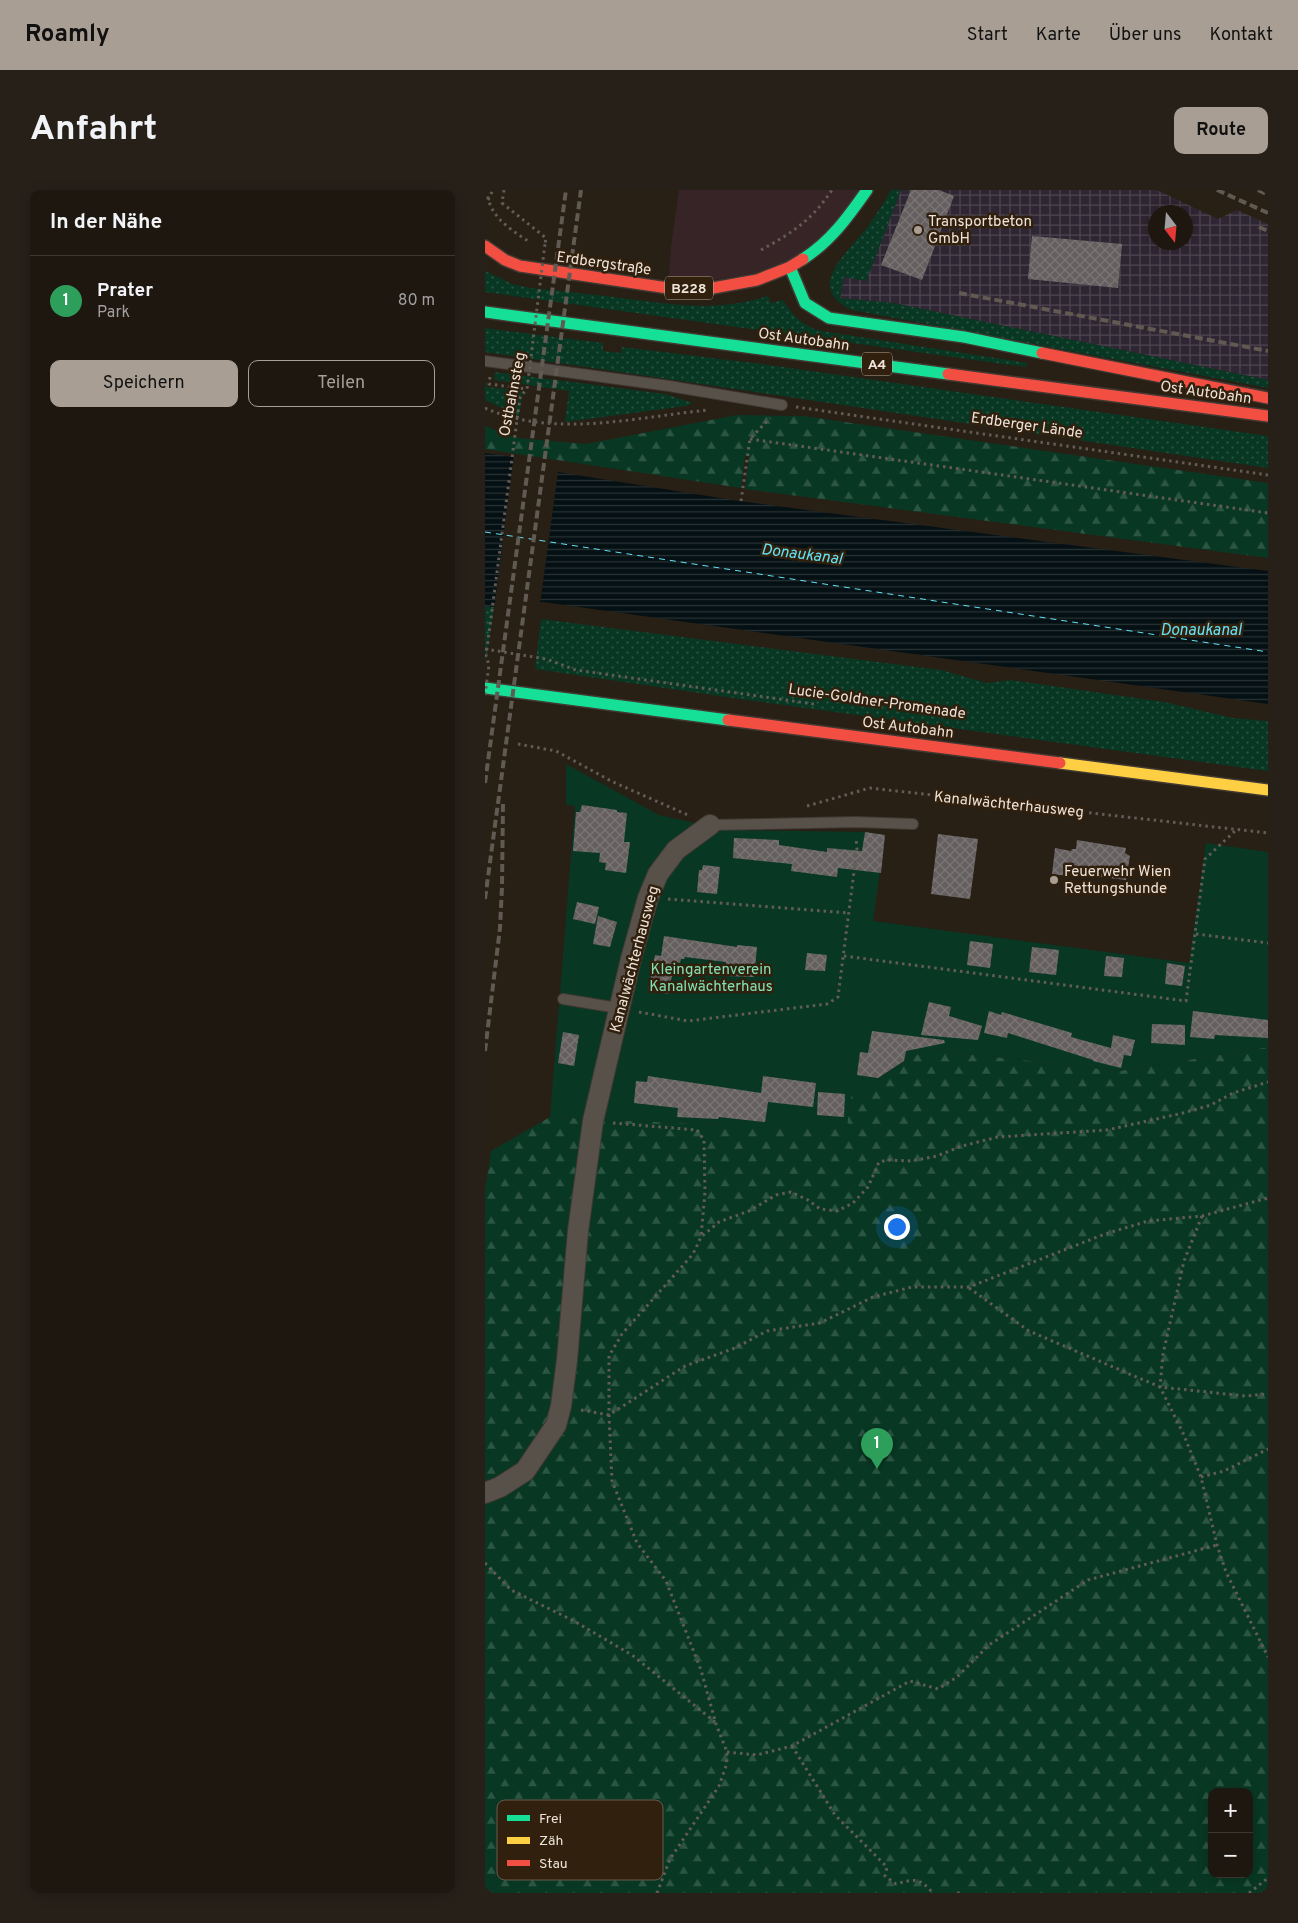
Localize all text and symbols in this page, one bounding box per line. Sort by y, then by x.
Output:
text: Roamly [25,20,110,50]
text: Start [967,24,1008,47]
text: Karte [1036,24,1081,47]
text: Über uns [1109,24,1181,47]
text: Kontakt [1209,24,1273,47]
button: Route [1174,107,1268,154]
text: Anfahrt [30,108,157,152]
north arrow [1148,205,1193,250]
text: In der Nähe [50,209,162,236]
place label: Transportbeton GmbH [928,213,1032,249]
marker: Transportbeton GmbH [912,224,924,236]
street label: Erdbergstraße [555,248,652,281]
road number: B228 [665,276,713,300]
text: Prater [97,279,153,303]
text: 1 [63,291,69,311]
text: 80 m [398,291,435,311]
text: Park [97,303,130,323]
street label: Ost Autobahn [757,325,851,356]
street label: Ostbahnsteg [496,350,531,438]
road number: A4 [862,352,892,375]
button: Speichern [50,360,238,407]
button: Teilen [248,360,435,407]
street label: Ost Autobahn [1159,378,1253,409]
street label: Erdberger Lände [970,409,1084,444]
water label: Donaukanal [760,540,844,570]
water label: Donaukanal [1160,621,1243,641]
street label: Lucie-Goldner-Promenade [787,681,967,724]
street label: Ost Autobahn [861,713,955,744]
street label: Kanalwächterhausweg [933,788,1085,823]
place label: Feuerwehr Wien Rettungshunde [1064,863,1171,899]
marker: Feuerwehr Wien Rettungshunde [1048,874,1060,886]
street label: Kanalwächterhausweg [607,884,664,1035]
park label: Kleingartenverein Kanalwächterhaus [649,961,773,997]
your location [884,1214,910,1240]
pin: 1 [861,1428,893,1469]
map controls [1208,1788,1253,1878]
button: + [1208,1788,1253,1833]
legend [497,1800,663,1880]
text: Frei [539,1811,562,1828]
text: Zäh [539,1833,563,1850]
button: − [1208,1833,1253,1878]
text: Stau [539,1856,568,1873]

